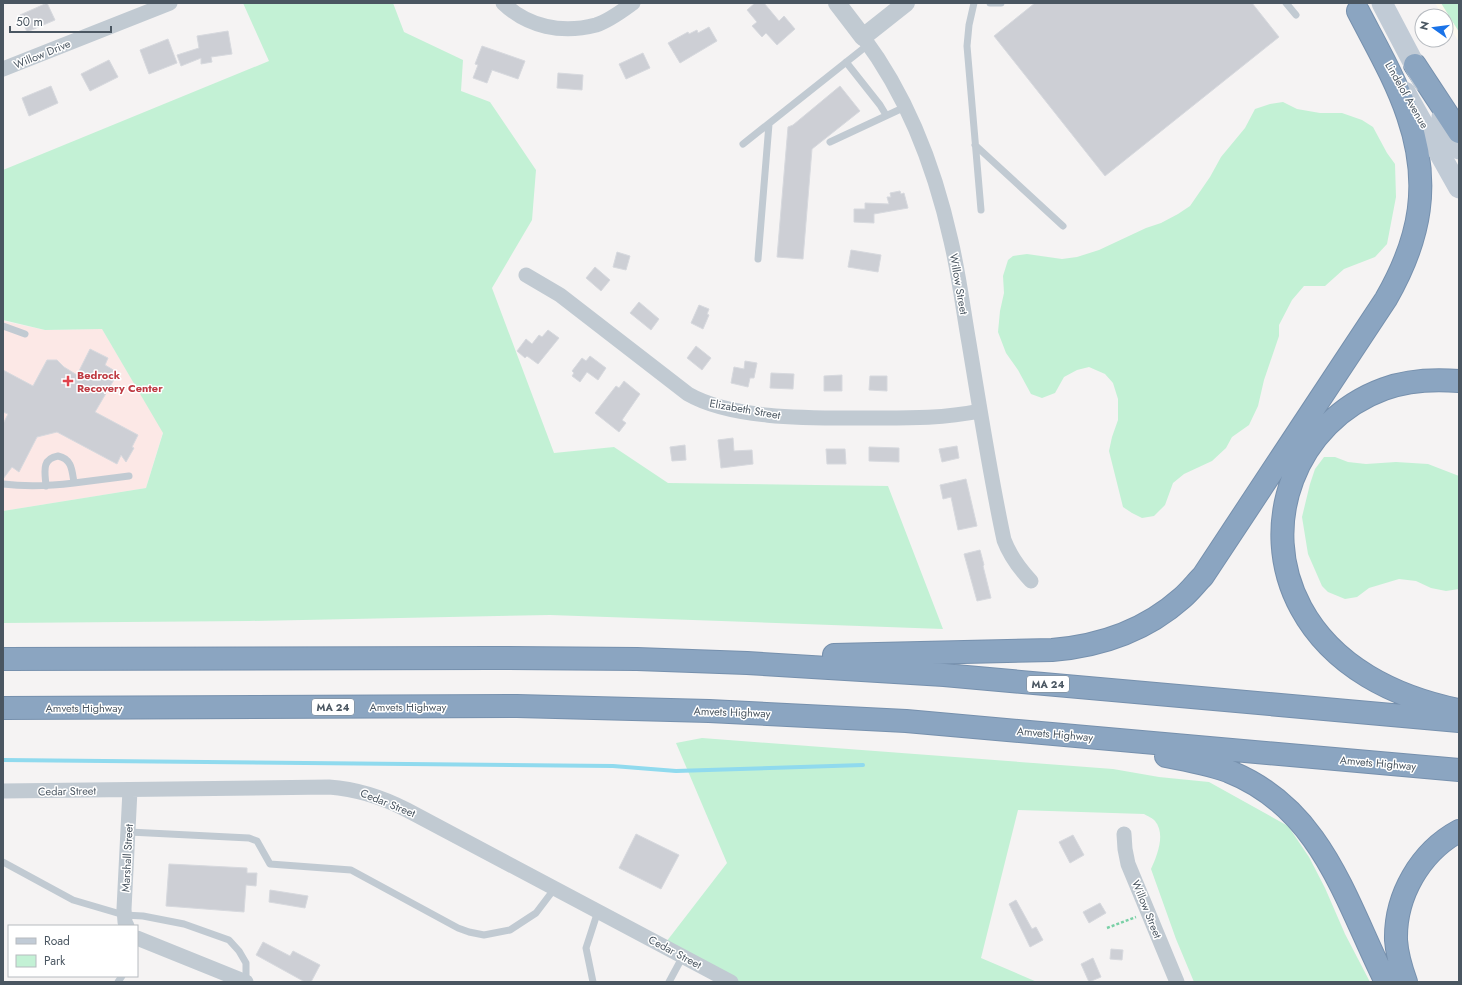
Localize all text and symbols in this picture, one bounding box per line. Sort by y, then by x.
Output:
scale bar [10,8,111,34]
north arrow [1414,8,1454,48]
text: 50 m [16,13,43,31]
text: N [1415,19,1433,32]
street label: Willow Drive [11,35,73,73]
street label: Lindelof Avenue [1381,59,1433,132]
street label: Willow Street [946,252,972,316]
place label: Bedrock Recovery Center [77,367,163,396]
marker: Bedrock Recovery Center [62,375,74,387]
street label: Elizabeth Street [708,395,782,423]
road number: MA 24 [1027,676,1069,692]
road number: MA 24 [312,699,354,715]
street label: Amvets Highway [370,699,447,715]
street label: Amvets Highway [46,700,123,716]
street label: Amvets Highway [693,703,771,721]
street label: Amvets Highway [1016,723,1094,745]
street label: Amvets Highway [1339,752,1417,774]
street label: Cedar Street [38,782,97,800]
street label: Cedar Street [358,785,418,821]
street label: Marshall Street [117,823,137,892]
street label: Willow Street [1128,877,1166,941]
legend [8,925,138,977]
street label: Cedar Street [646,931,705,973]
text: Road [44,932,70,950]
text: Park [44,952,66,970]

